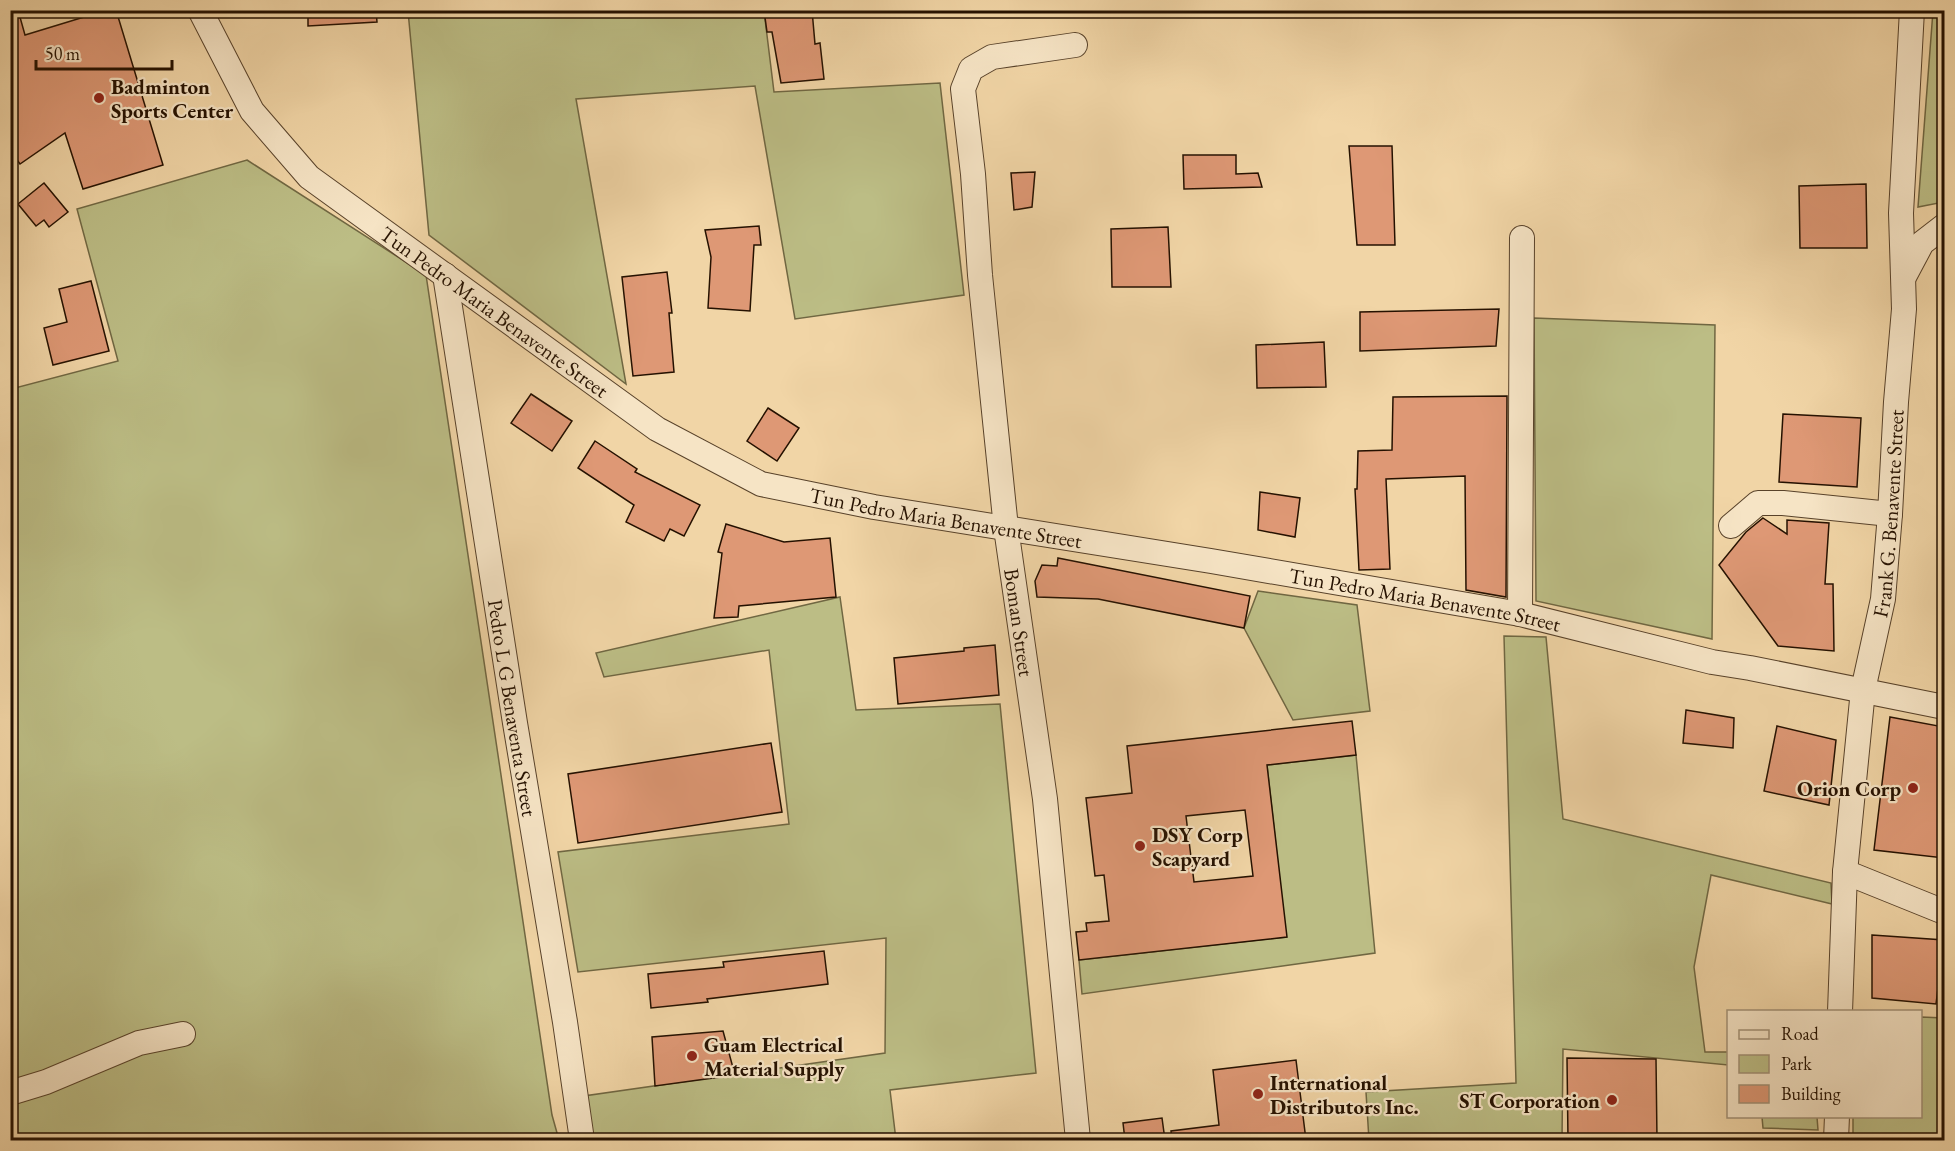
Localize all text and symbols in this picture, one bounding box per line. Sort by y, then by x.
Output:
scale bar [36,33,172,71]
text: 50 m [45,42,80,65]
place label: Badminton Sports Center [111,73,233,124]
marker: Badminton Sports Center [92,91,106,105]
street label: Tun Pedro Maria Benavente Street [375,220,615,403]
street label: Frank G. Benavente Street [1866,408,1909,620]
street label: Tun Pedro Maria Benavente Street [807,481,1084,554]
street label: Tun Pedro Maria Benavente Street [1287,561,1564,637]
street label: Boman Street [998,566,1041,679]
street label: Pedro L G Benaventa Street [482,597,544,819]
place label: Orion Corp [1797,775,1901,802]
marker: Orion Corp [1906,781,1920,795]
place label: DSY Corp Scapyard [1152,821,1243,872]
marker: DSY Corp Scapyard [1133,839,1147,853]
legend [1727,1010,1922,1118]
text: Road [1781,1022,1820,1045]
place label: Guam Electrical Material Supply [704,1031,845,1082]
marker: Guam Electrical Material Supply [685,1049,699,1063]
text: Park [1781,1052,1812,1075]
place label: International Distributors Inc. [1270,1069,1419,1120]
text: Building [1781,1082,1841,1105]
marker: International Distributors Inc. [1251,1087,1265,1101]
place label: ST Corporation [1459,1087,1600,1114]
marker: ST Corporation [1605,1093,1619,1107]

